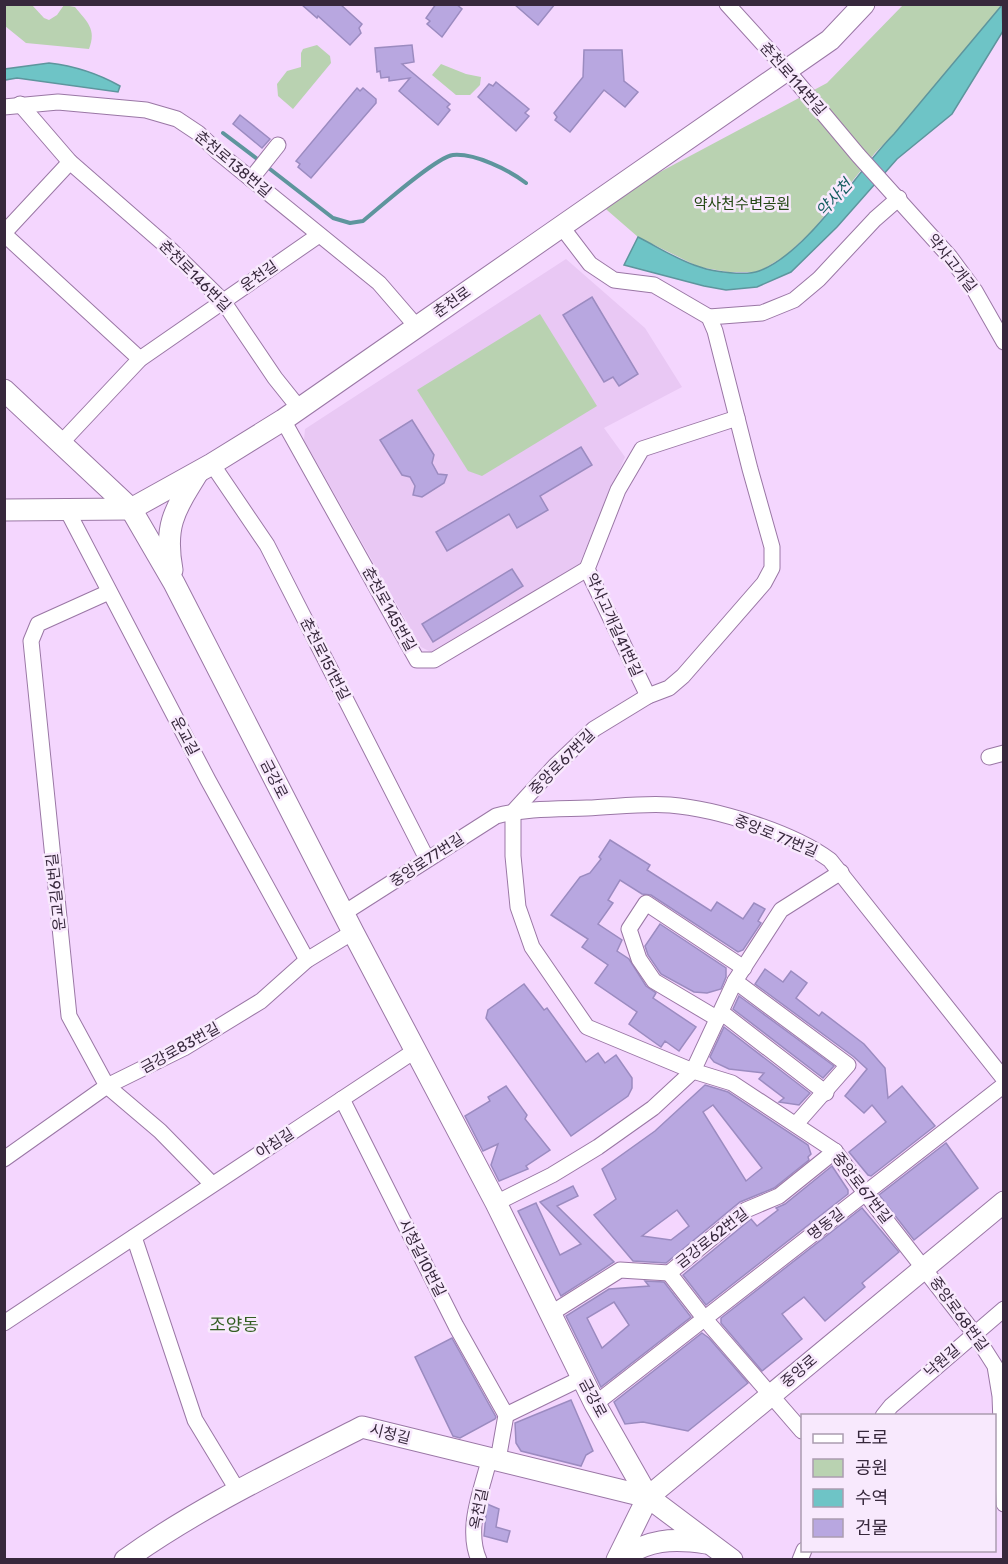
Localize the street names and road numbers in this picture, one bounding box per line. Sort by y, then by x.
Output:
street label: 춘천로114번길 [756,39,830,119]
street label: 춘천로138번길 [191,127,275,201]
street label: 약사고개길 [924,230,980,296]
street label: 춘천로146번길 [155,236,235,316]
street label: 운천길 [237,257,281,295]
street label: 춘천로 [430,283,474,321]
street label: 춘천로145번길 [358,564,420,654]
street label: 약사고개길41번길 [582,570,646,680]
street label: 춘천로151번길 [296,615,354,703]
street label: 운교길 [167,713,203,759]
street label: 중앙로67번길 [525,725,599,799]
street label: 금강로 [257,756,291,802]
street label: 중앙로 77번길 [732,811,820,861]
street label: 중앙로77번길 [387,829,467,891]
street label: 운교길6번길 [43,852,69,932]
street label: 금강로83번길 [137,1019,223,1077]
street label: 아침길 [253,1124,297,1162]
street label: 중앙로67번길 [829,1149,895,1227]
street label: 금강로62번길 [672,1204,752,1272]
street label: 명동길 [804,1204,848,1244]
street label: 시청길10번길 [395,1216,449,1300]
street label: 중앙로68번길 [926,1273,992,1355]
street label: 낙원길 [920,1341,964,1381]
street label: 중앙로 [777,1351,821,1391]
street label: 금강로 [575,1375,611,1421]
street label: 시청길 [368,1420,412,1448]
street label: 옥천길 [466,1487,492,1531]

